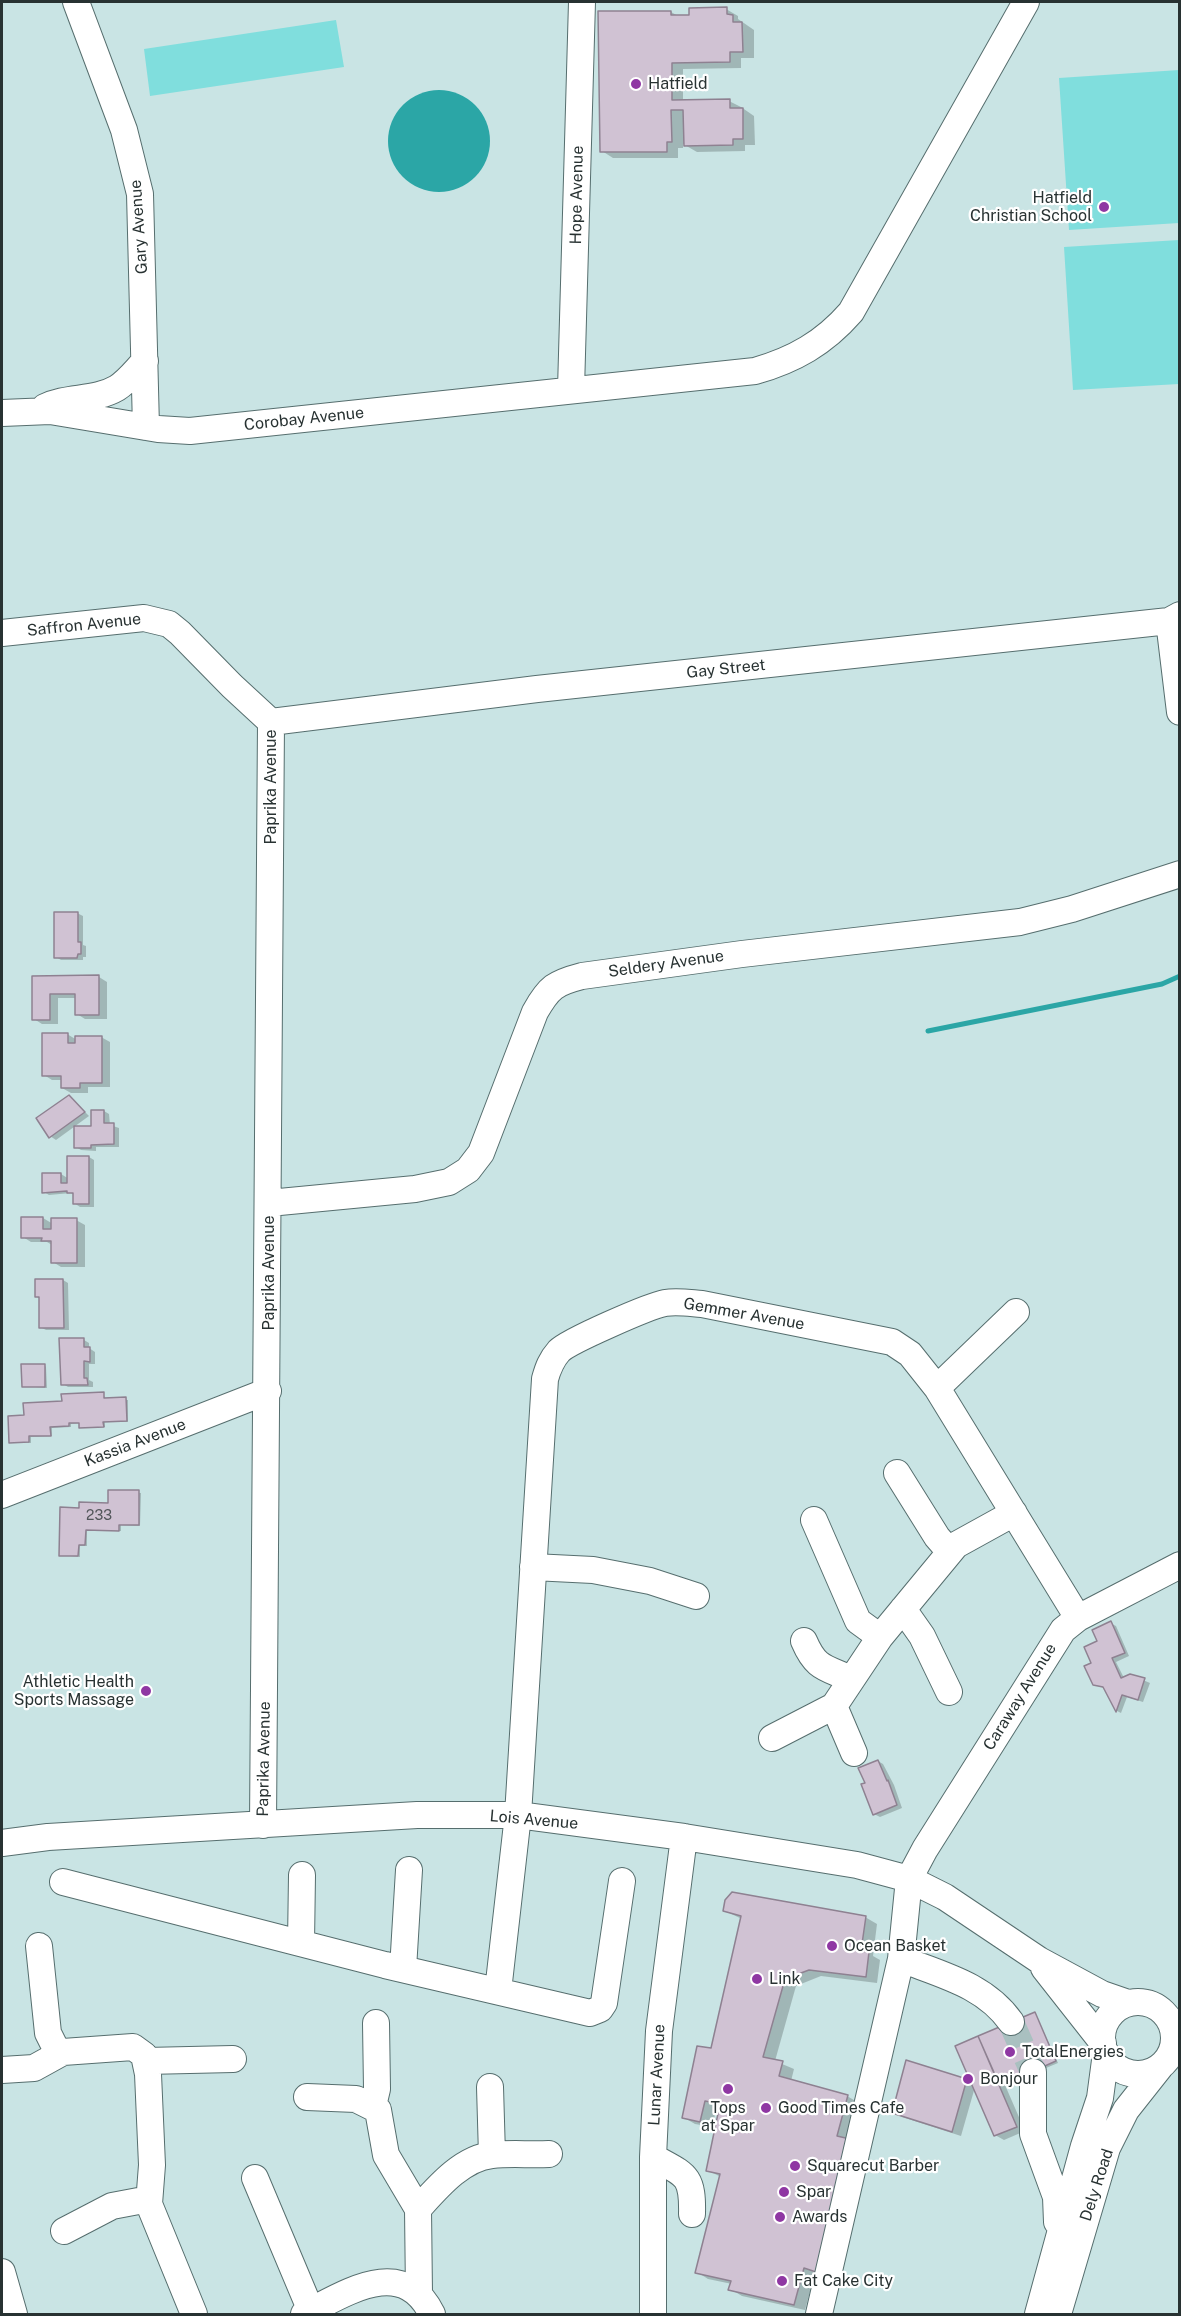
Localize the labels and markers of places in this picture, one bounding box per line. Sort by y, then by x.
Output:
place label: Hatfield [648,74,707,94]
marker: Hatfield [629,77,643,91]
place label: Hatfield Christian School [970,188,1092,226]
marker: Hatfield Christian School [1097,200,1111,214]
place label: Athletic Health Sports Massage [14,1672,134,1710]
marker: Athletic Health Sports Massage [139,1684,153,1698]
place label: Ocean Basket [844,1936,946,1956]
marker: Ocean Basket [825,1939,839,1953]
place label: Link [769,1969,801,1989]
marker: Link [750,1972,764,1986]
place label: TotalEnergies [1022,2042,1124,2062]
marker: TotalEnergies [1003,2045,1017,2059]
place label: Bonjour [980,2069,1038,2089]
marker: Bonjour [961,2072,975,2086]
marker: Tops at Spar [721,2082,735,2096]
place label: Tops at Spar [701,2098,755,2136]
place label: Good Times Cafe [778,2098,904,2118]
marker: Good Times Cafe [759,2101,773,2115]
place label: Squarecut Barber [807,2156,939,2176]
marker: Squarecut Barber [788,2159,802,2173]
place label: Spar [796,2182,831,2202]
marker: Spar [777,2185,791,2199]
place label: Awards [792,2207,847,2227]
marker: Awards [773,2210,787,2224]
place label: Fat Cake City [794,2271,893,2291]
marker: Fat Cake City [775,2274,789,2288]

